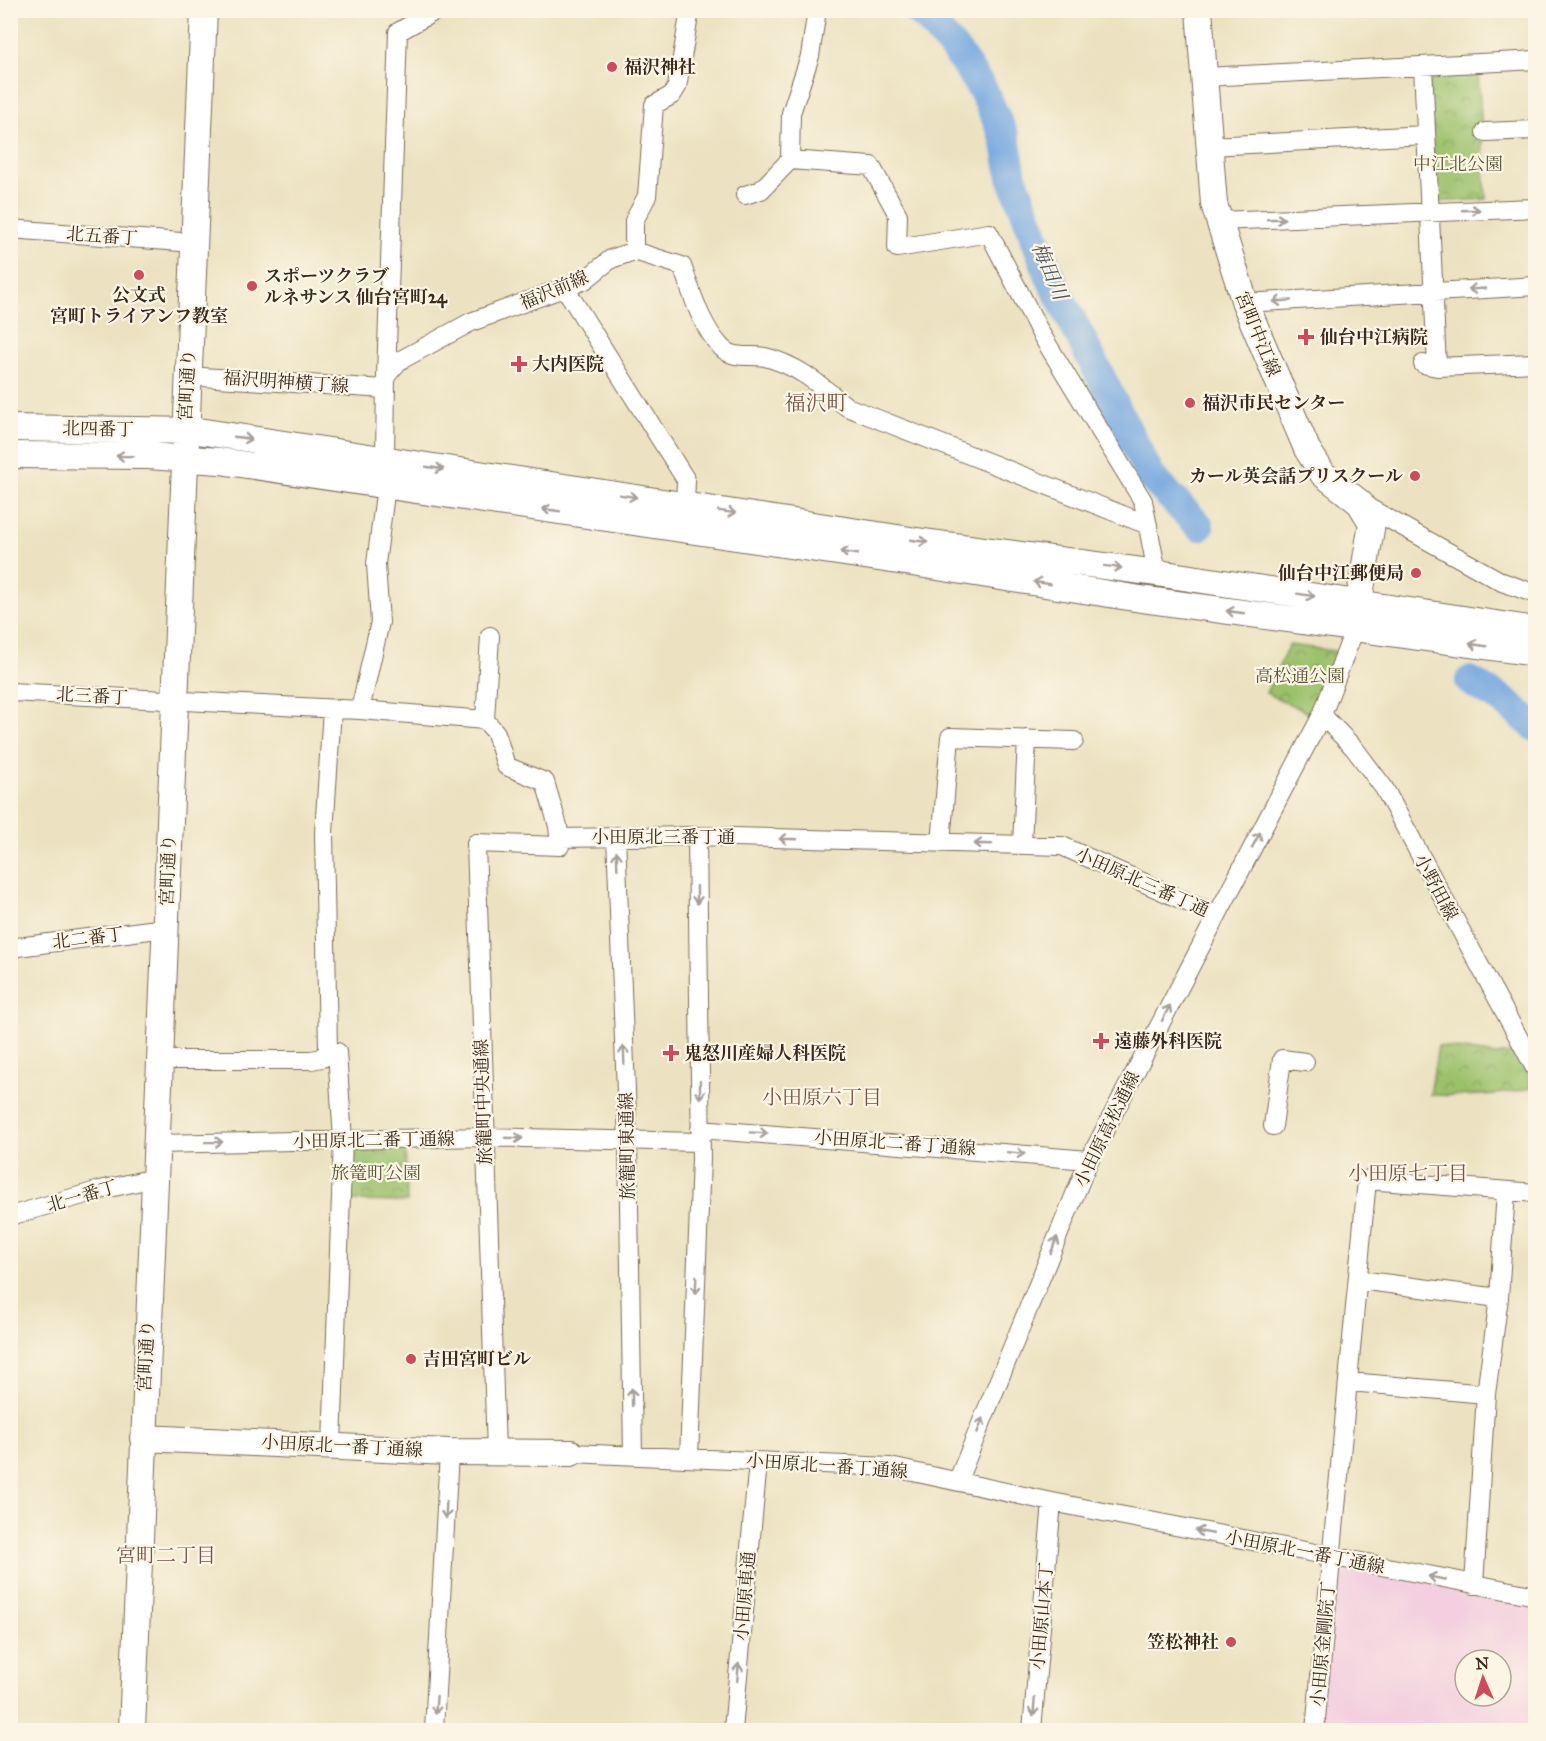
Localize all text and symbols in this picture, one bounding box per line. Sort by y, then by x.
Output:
place label: 福沢神社 [624,56,696,78]
marker: 福沢神社 [605,60,619,74]
park label: 中江北公園 [1413,153,1503,175]
one-way arrow [1461,205,1481,216]
one-way arrow [1266,213,1286,224]
street label: 北五番丁 [65,223,139,249]
water label: 梅田川 [1027,239,1074,305]
place label: スポーツクラブ ルネサンス 仙台宮町24 [264,265,448,309]
street label: 福沢前線 [517,266,591,314]
marker: 公文式 宮町トライアンフ教室 [132,268,146,282]
marker: スポーツクラブ ルネサンス 仙台宮町24 [245,279,259,293]
place label: 公文式 宮町トライアンフ教室 [50,284,228,327]
one-way arrow [1468,284,1488,295]
street label: 宮町中江線 [1231,288,1285,380]
one-way arrow [1273,295,1293,306]
place label: 仙台中江病院 [1320,326,1428,348]
marker: 仙台中江病院 [1297,328,1315,346]
street label: 宮町通り [174,348,200,422]
place label: 大内医院 [532,353,604,375]
marker: 大内医院 [510,355,528,373]
street label: 福沢明神横丁線 [222,367,350,397]
district label: 福沢町 [785,390,848,416]
place label: 福沢市民センター [1202,392,1345,414]
marker: 福沢市民センター [1183,396,1197,410]
street label: 北四番丁 [62,417,134,441]
one-way arrow [232,432,252,443]
one-way arrow [116,450,136,461]
one-way arrow [425,462,445,473]
place label: カール英会話プリスクール [1189,465,1403,487]
marker: カール英会話プリスクール [1408,469,1422,483]
one-way arrow [618,491,638,502]
one-way arrow [541,504,561,515]
one-way arrow [716,506,736,517]
one-way arrow [909,536,929,547]
one-way arrow [840,548,859,559]
one-way arrow [1102,561,1122,572]
place label: 仙台中江郵便局 [1278,562,1404,584]
marker: 仙台中江郵便局 [1409,566,1423,580]
one-way arrow [1032,578,1052,589]
one-way arrow [1295,589,1315,600]
one-way arrow [1225,606,1245,617]
one-way arrow [1468,639,1488,650]
park label: 高松通公園 [1255,665,1345,687]
street label: 北三番丁 [55,683,129,709]
street label: 小田原北三番丁通 [591,826,735,848]
one-way arrow [1250,832,1262,849]
one-way arrow [779,833,799,844]
street label: 宮町通り [156,834,180,906]
one-way arrow [974,838,994,850]
street label: 小田原北三番丁通 [1072,843,1212,921]
street label: 小野田線 [1409,850,1463,924]
one-way arrow [612,851,623,871]
one-way arrow [692,884,703,904]
street label: 北二番丁 [51,923,125,953]
one-way arrow [1160,1004,1172,1022]
place label: 遠藤外科医院 [1114,1030,1222,1052]
marker: 遠藤外科医院 [1092,1032,1110,1050]
street label: 旅籠町中央通線 [470,1039,496,1165]
place label: 鬼怒川産婦人科医院 [684,1042,846,1064]
marker: 鬼怒川産婦人科医院 [662,1044,680,1062]
one-way arrow [619,1046,630,1066]
street label: 小田原高松通線 [1069,1068,1145,1190]
one-way arrow [694,1079,706,1099]
district label: 小田原六丁目 [762,1085,882,1109]
street label: 旅籠町東通線 [615,1092,639,1200]
street label: 小田原北二番丁通線 [813,1126,977,1160]
street label: 小田原北二番丁通線 [293,1128,455,1152]
one-way arrow [748,1128,768,1139]
one-way arrow [504,1133,524,1144]
one-way arrow [204,1137,224,1148]
one-way arrow [1006,1148,1025,1159]
district label: 小田原七丁目 [1348,1161,1468,1185]
park label: 旅篭町公園 [331,1162,421,1184]
street label: 北一番丁 [44,1176,120,1216]
one-way arrow [1049,1237,1060,1255]
one-way arrow [690,1274,701,1294]
street label: 宮町通り [133,1319,159,1393]
place label: 吉田宮町ビル [423,1348,531,1370]
marker: 吉田宮町ビル [404,1352,418,1366]
one-way arrow [626,1388,638,1408]
one-way arrow [975,1417,986,1435]
street label: 小田原北一番丁通線 [261,1431,423,1461]
street label: 小田原北一番丁通線 [745,1449,909,1483]
one-way arrow [440,1499,451,1519]
one-way arrow [1195,1526,1215,1537]
street label: 小田原北一番丁通線 [1223,1526,1387,1578]
district label: 宮町二丁目 [116,1543,216,1567]
street label: 小田原車通 [730,1550,760,1642]
street label: 小田原山本丁 [1026,1561,1058,1671]
one-way arrow [1427,1572,1447,1583]
street label: 小田原金剛院丁 [1307,1580,1339,1708]
place label: 笠松神社 [1147,1631,1219,1653]
marker: 笠松神社 [1224,1635,1238,1649]
north arrow [1453,1648,1513,1708]
text: N [1475,1654,1490,1673]
one-way arrow [733,1663,744,1683]
one-way arrow [431,1694,442,1714]
one-way arrow [1028,1697,1039,1717]

